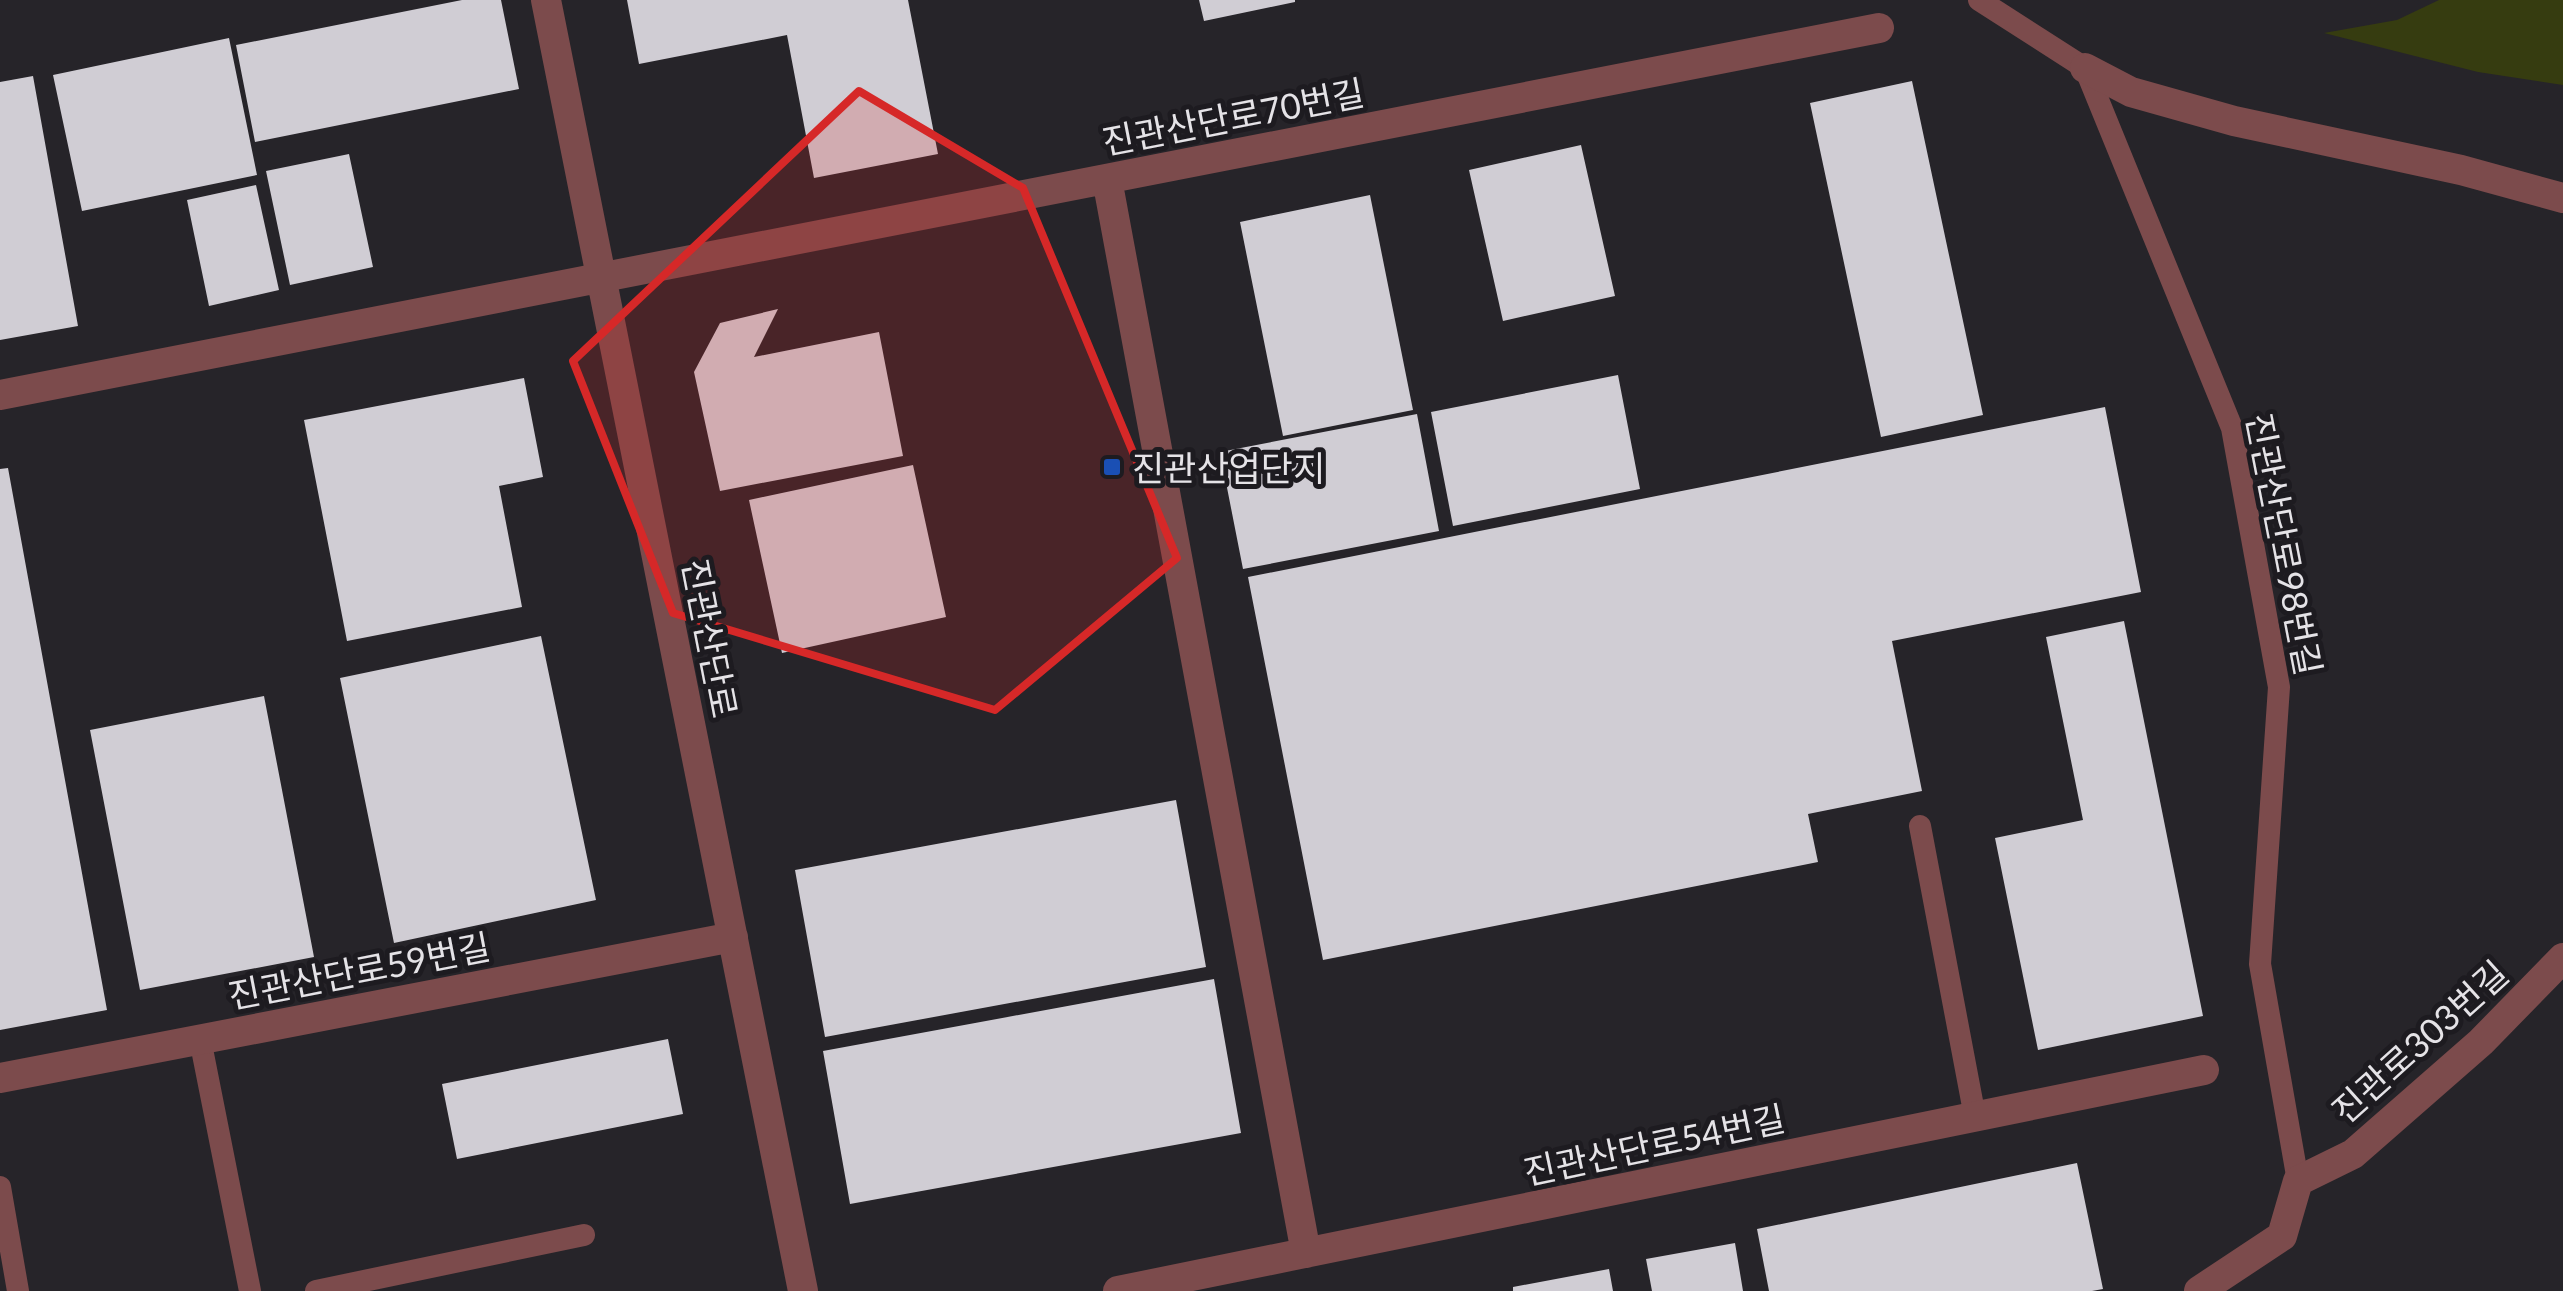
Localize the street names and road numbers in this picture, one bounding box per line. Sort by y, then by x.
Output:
street label: 진관산단로70번길 [1098,70,1368,162]
street label: 진관산단로98번길 [2239,409,2331,679]
street label: 진관산단로 [675,555,747,721]
street label: 진관산단로59번길 [224,924,494,1016]
street label: 진관로303번길 [2322,951,2516,1131]
street label: 진관산단로54번길 [1520,1096,1788,1192]

